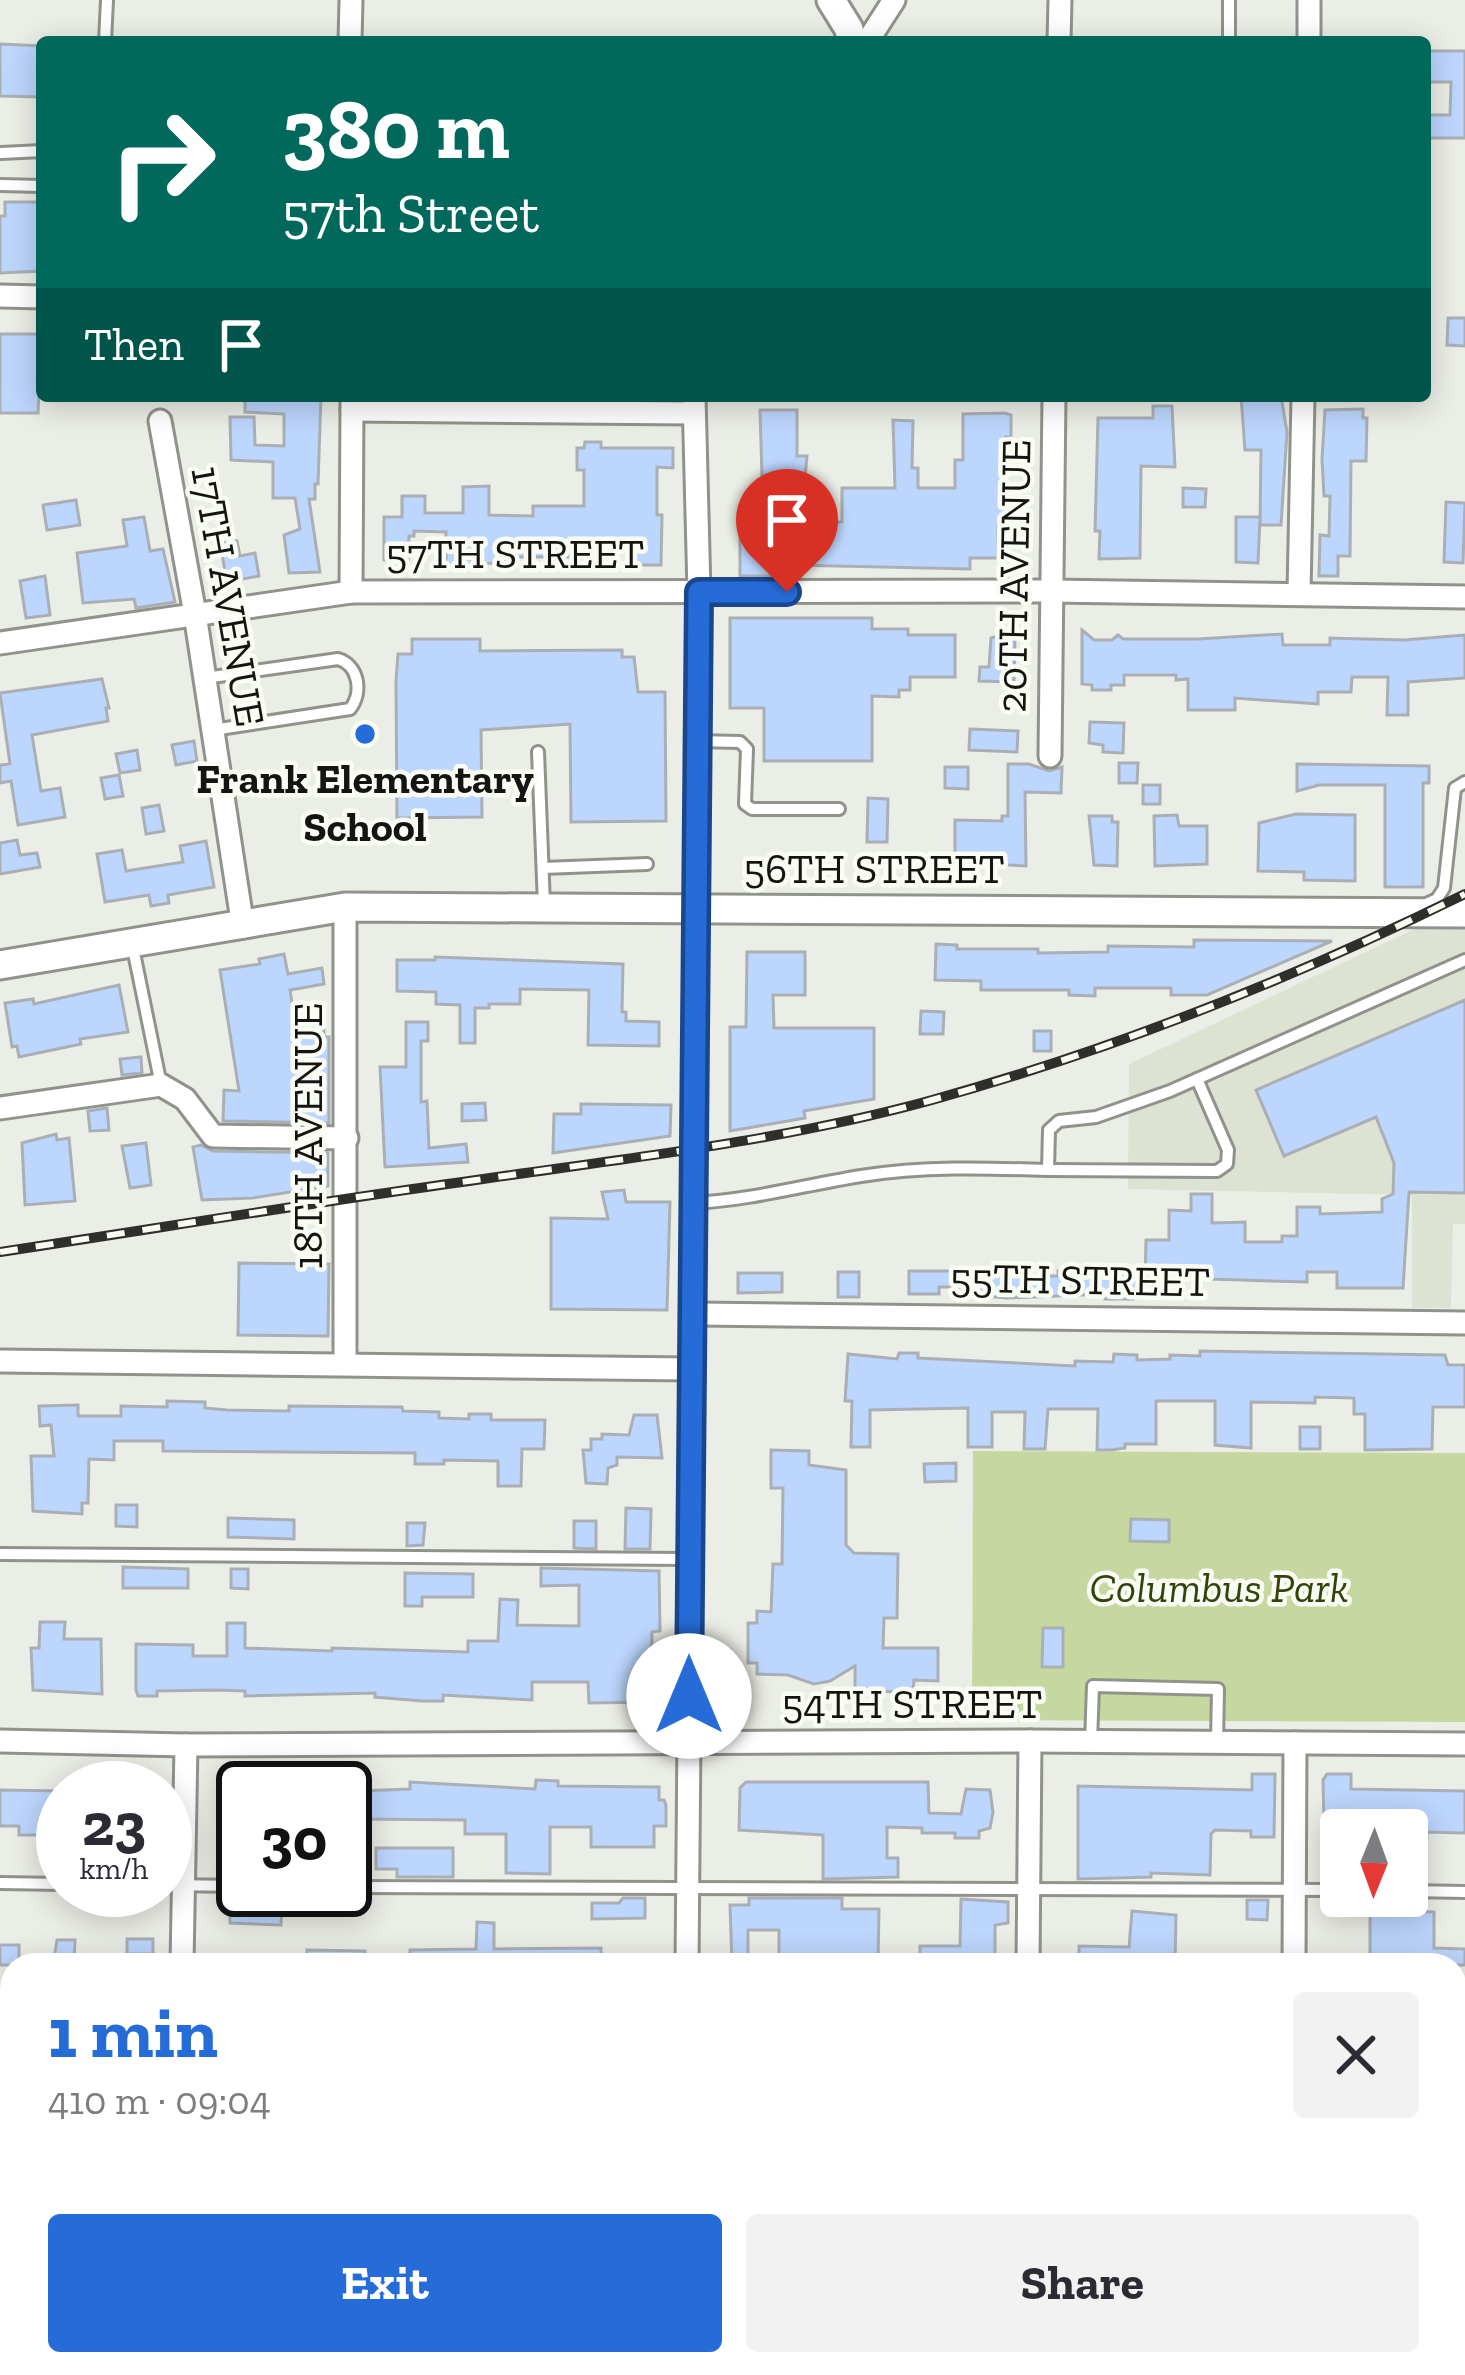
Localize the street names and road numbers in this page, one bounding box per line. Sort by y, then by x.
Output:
street label: 20TH AVENUE [986,439,1041,713]
street label: 17TH AVENUE [181,462,276,730]
street label: 57TH STREET [386,528,644,579]
street label: 56TH STREET [744,843,1004,894]
street label: 18TH AVENUE [282,1003,333,1269]
street label: 55TH STREET [950,1252,1210,1307]
street label: 54TH STREET [782,1678,1042,1729]

